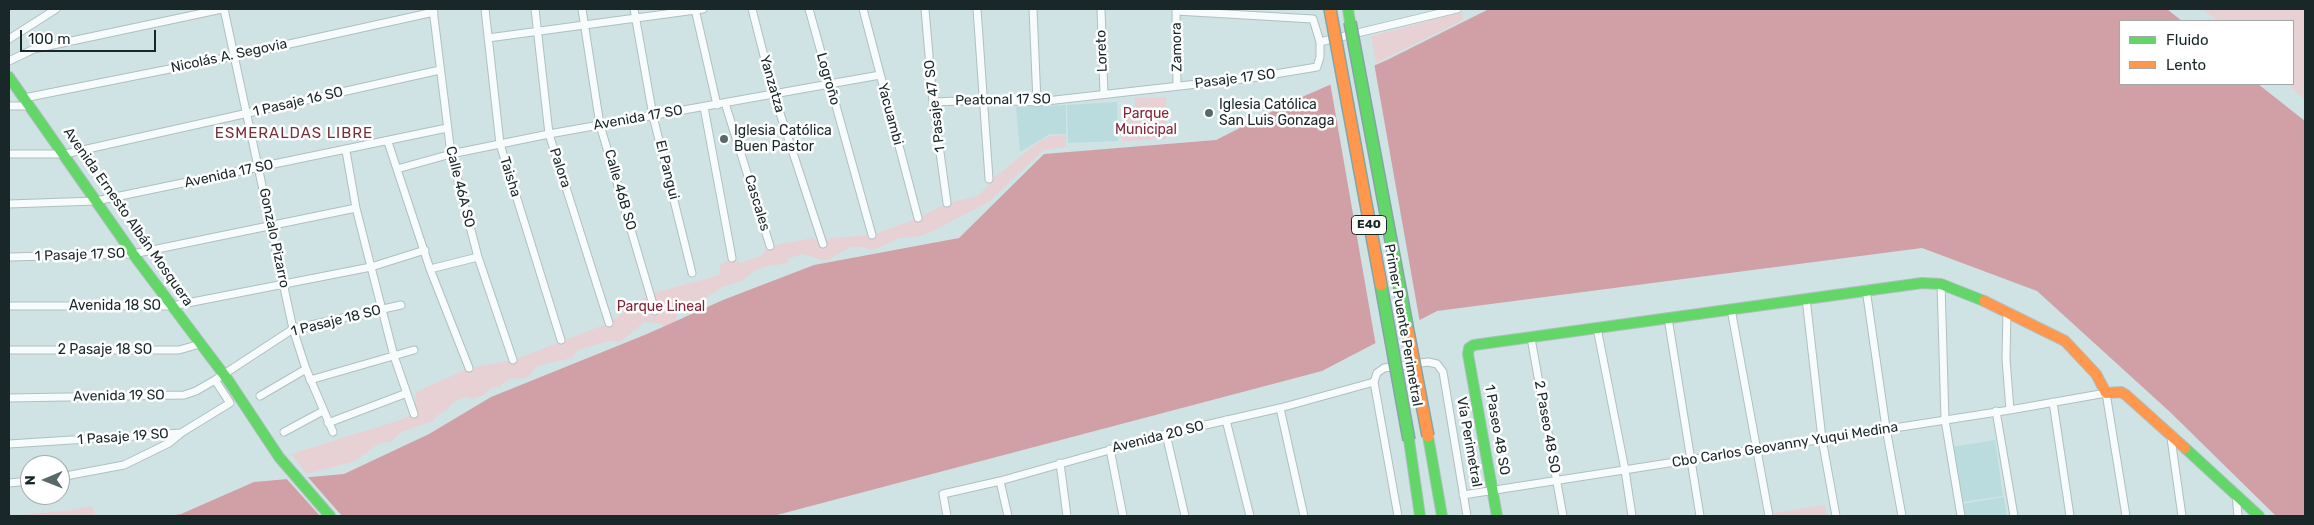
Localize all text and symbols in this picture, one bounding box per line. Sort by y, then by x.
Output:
scale bar [22,20,159,52]
legend [2119,20,2294,85]
street label: Zamora [1168,22,1186,72]
text: 100 m [28,30,70,48]
street label: Loreto [1093,30,1111,72]
text: Fluido [2166,31,2209,49]
street label: Nicolás A. Segovia [169,35,289,77]
street label: Logroño [813,51,843,107]
street label: Yanzatza [756,53,788,115]
text: Lento [2166,56,2206,74]
street label: 1 Pasaje 47 SO [921,59,949,153]
street label: Pasaje 17 SO [1194,66,1276,92]
street label: Yacuambi [874,81,906,147]
street label: 1 Pasaje 16 SO [251,83,345,121]
street label: Peatonal 17 SO [955,91,1051,109]
place label: Iglesia Católica San Luis Gonzaga [1219,97,1334,130]
street label: Avenida 17 SO [592,102,684,134]
park label: Parque Municipal [1115,106,1177,138]
marker: Iglesia Católica San Luis Gonzaga [1203,107,1215,119]
place label: Iglesia Católica Buen Pastor [734,123,832,156]
street label: Avenida Ernesto Albán Mosquera [60,124,196,310]
district label: ESMERALDAS LIBRE [213,125,375,143]
marker: Iglesia Católica Buen Pastor [718,133,730,145]
street label: El Pangui [652,139,682,201]
street label: Calle 46A SO [442,145,478,229]
street label: Palora [546,146,574,190]
street label: Calle 46B SO [600,148,640,232]
street label: Taisha [496,155,524,199]
street label: Avenida 17 SO [183,156,275,192]
street label: Cascales [740,173,774,233]
street label: Gonzalo Pizarro [255,187,293,289]
road number: E40 [1352,216,1386,234]
street label: Primer Puente Perimetral [1380,242,1426,408]
street label: 1 Pasaje 17 SO [34,245,126,265]
street label: Avenida 18 SO [69,298,161,314]
park label: Parque Lineal [617,299,705,315]
street label: 1 Pasaje 18 SO [289,302,383,340]
street label: 2 Pasaje 18 SO [58,342,152,358]
street label: 2 Paseo 48 SO [1531,379,1563,475]
street label: 1 Paseo 48 SO [1481,383,1513,477]
street label: Avenida 19 SO [73,387,165,405]
street label: Vía Perimetral [1453,396,1485,488]
street label: Avenida 20 SO [1110,417,1206,457]
street label: Cbo Carlos Geovanny Yuqui Medina [1671,419,1899,471]
street label: 1 Pasaje 19 SO [77,425,169,449]
north arrow [20,455,70,505]
text: N [22,475,39,485]

